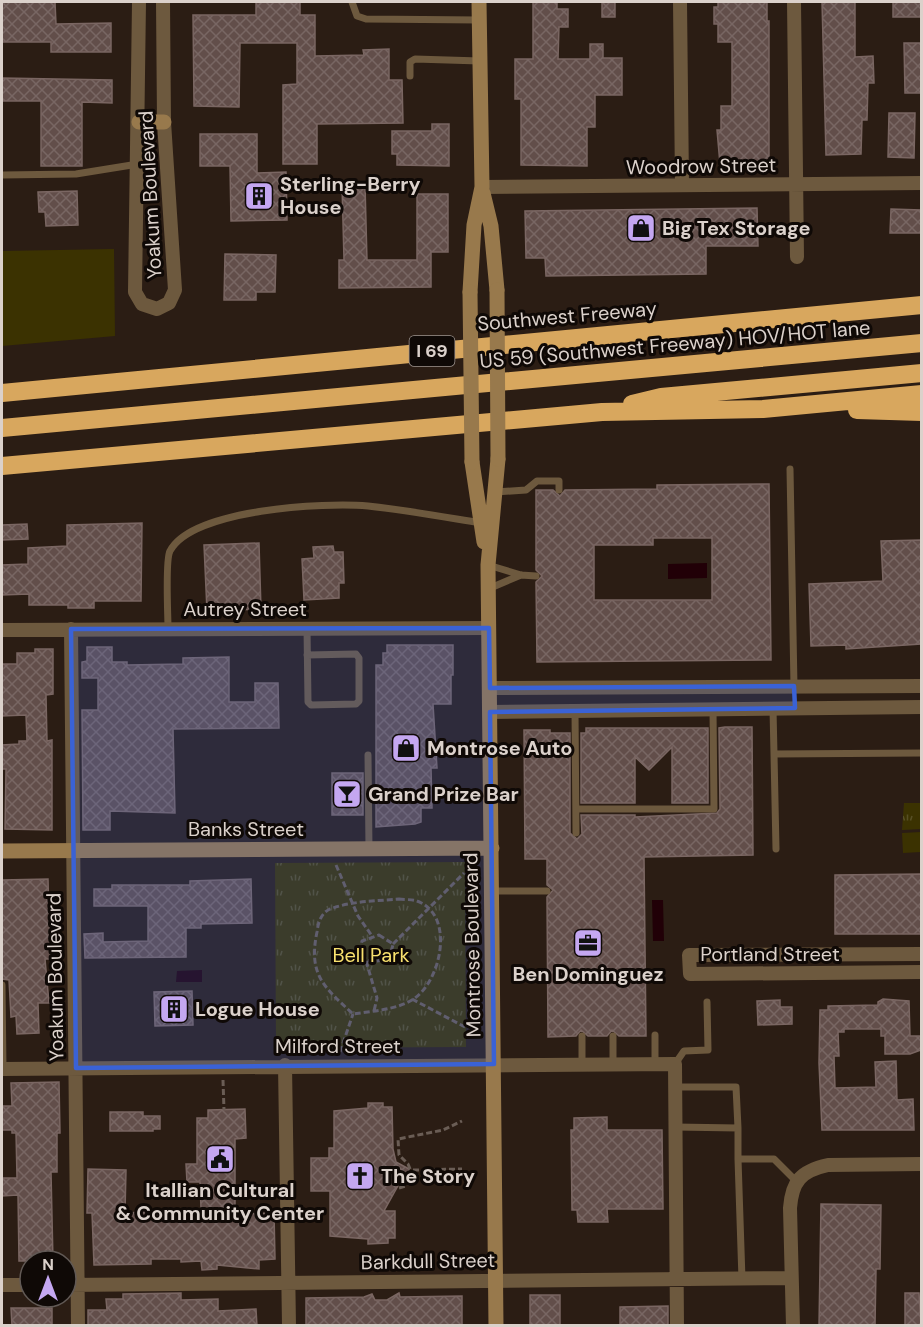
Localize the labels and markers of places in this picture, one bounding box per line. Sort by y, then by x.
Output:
place label: Sterling-Berry House [280,171,421,220]
building icon: Sterling-Berry House [243,180,275,212]
shop icon: Big Tex Storage [625,212,657,244]
place label: Big Tex Storage [662,215,811,241]
shop icon: Montrose Auto [390,732,422,764]
place label: Montrose Auto [427,735,572,761]
bar icon: Grand Prize Bar [331,778,363,810]
place label: Grand Prize Bar [368,781,519,807]
office icon: Ben Dominguez [572,927,604,959]
place label: Ben Dominguez [513,961,663,987]
building icon: Logue House [158,993,190,1025]
place label: Logue House [195,996,320,1022]
public building icon: Itallian Cultural & Community Center [204,1143,236,1175]
church icon: The Story [344,1160,376,1192]
place label: The Story [381,1163,475,1189]
place label: Itallian Cultural & Community Center [116,1177,324,1226]

